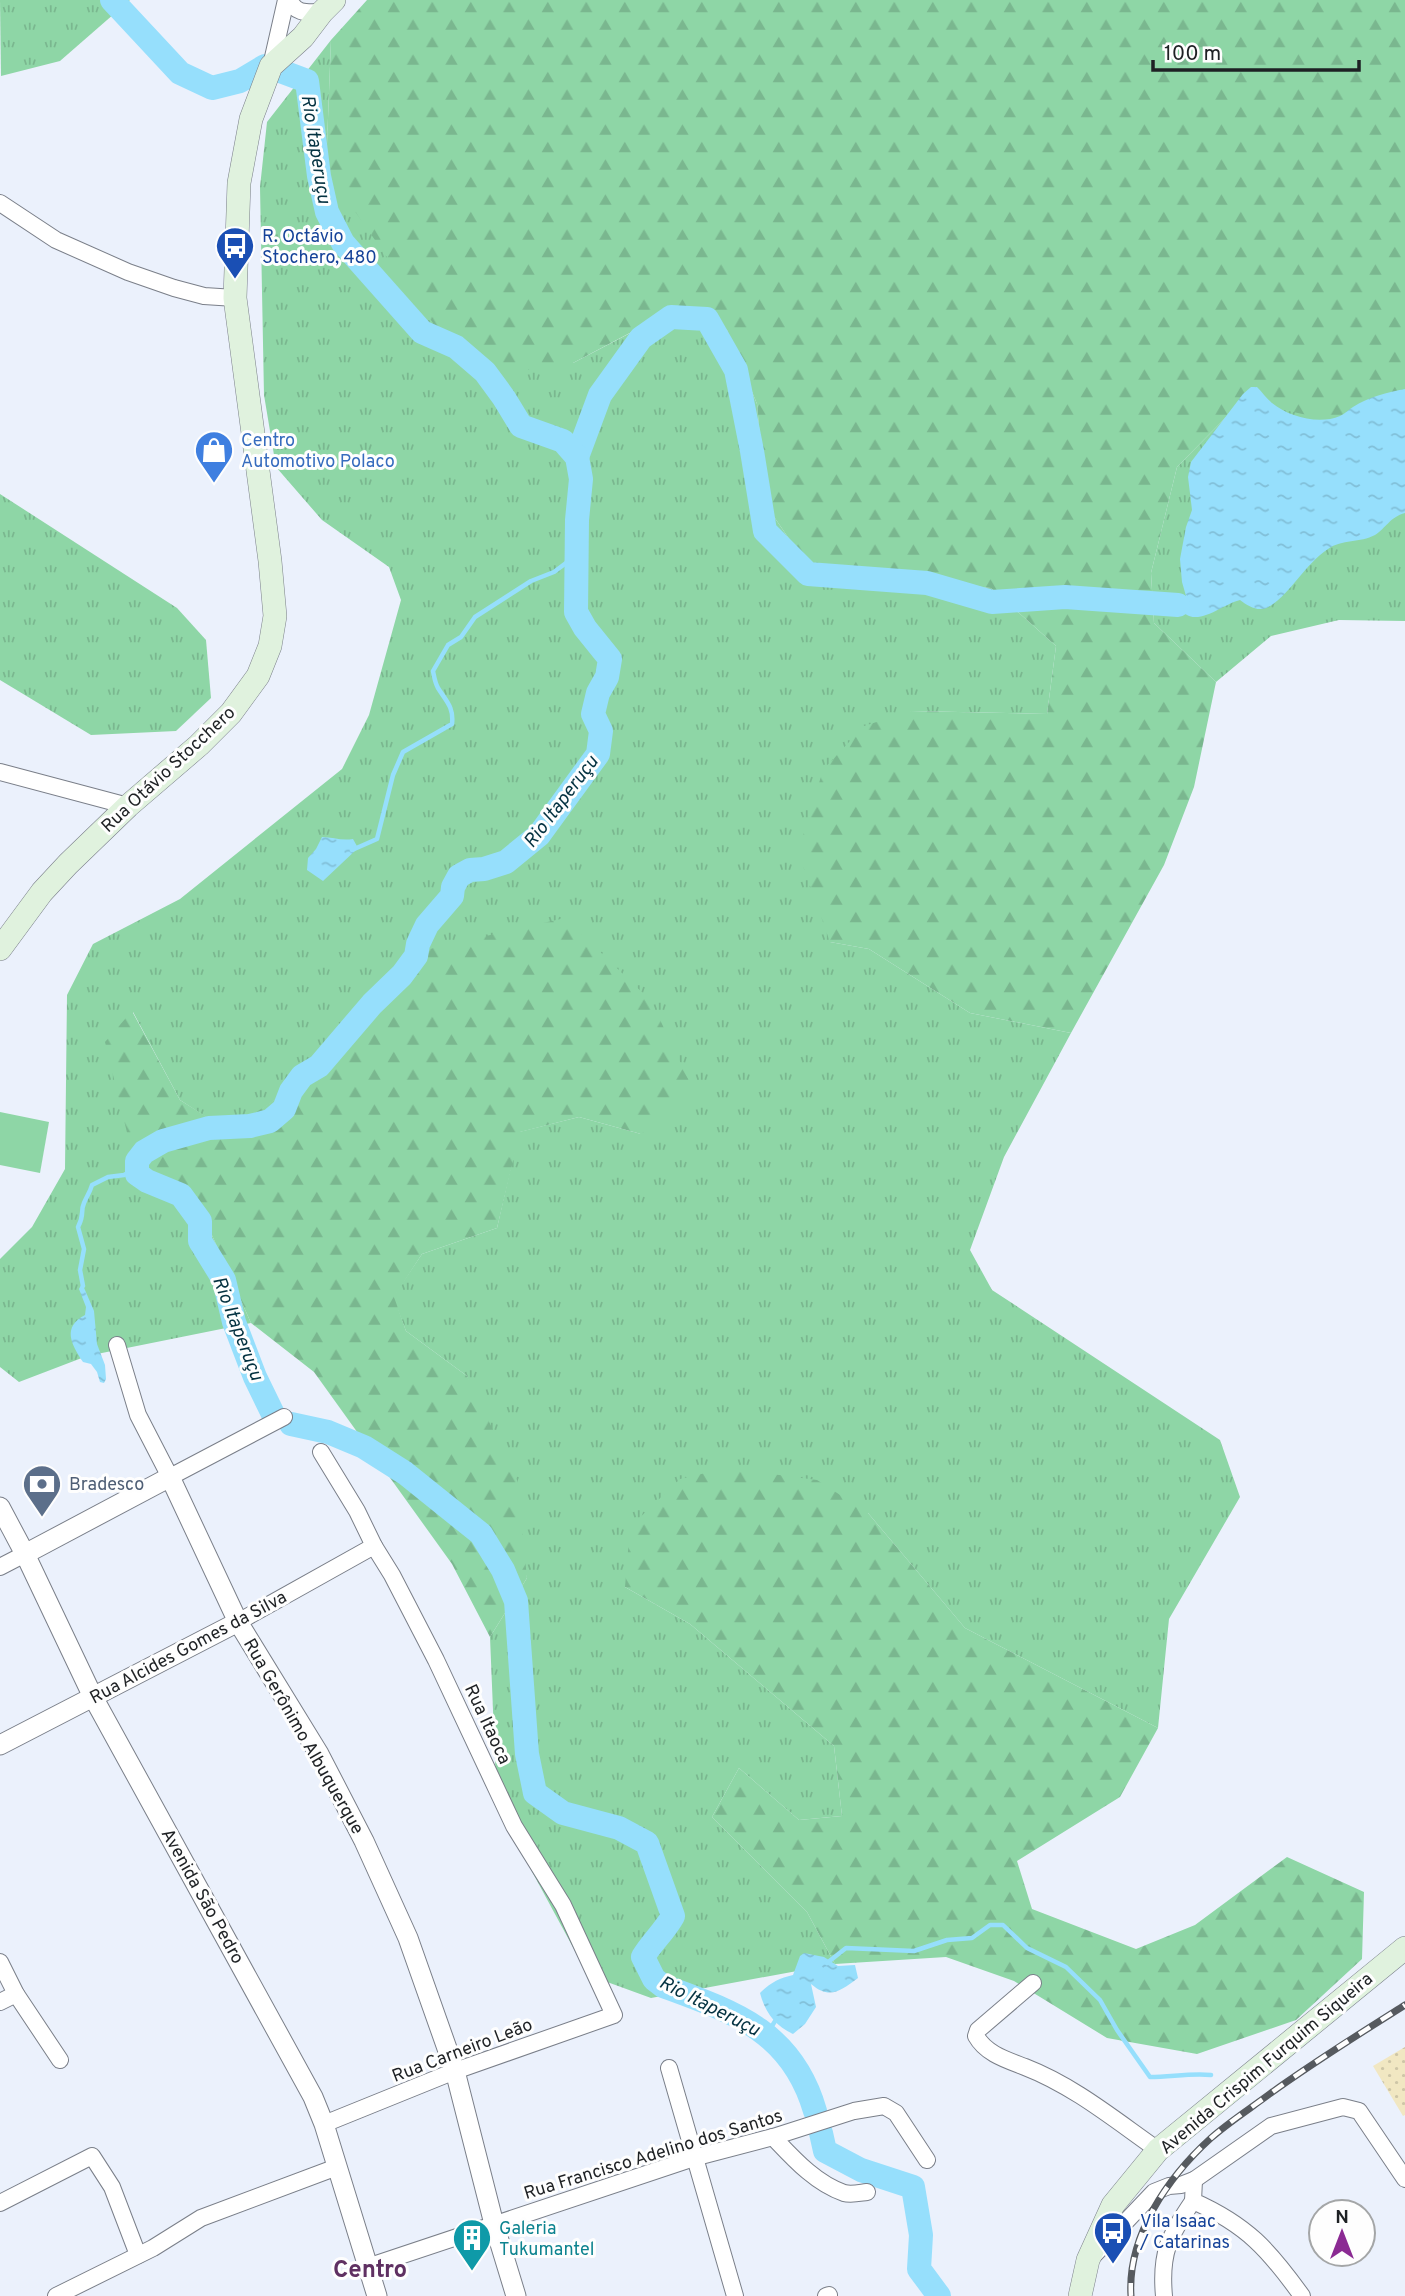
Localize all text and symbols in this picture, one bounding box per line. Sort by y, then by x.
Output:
scale bar [1153,28,1360,72]
text: 100 m [1164,41,1221,68]
water label: Rio Itaperuçu [295,93,336,206]
bus stop icon: R. Octávio Stochero, 480 [214,225,256,280]
place label: R. Octávio Stochero, 480 [262,226,377,270]
shop icon: Centro Automotivo Polaco [193,429,235,484]
place label: Centro Automotivo Polaco [241,430,395,474]
street label: Rua Otávio Stocchero [97,702,241,838]
water label: Rio Itaperuçu [519,751,605,853]
water label: Rio Itaperuçu [206,1273,268,1385]
bank icon: Bradesco [21,1463,63,1518]
place label: Bradesco [69,1474,144,1497]
street label: Rua Alcides Gomes da Silva [86,1587,291,1710]
street label: Rua Gerônimo Albuquerque [237,1635,368,1839]
street label: Rua Itaoca [458,1681,515,1768]
street label: Avenida São Pedro [155,1825,248,1969]
street label: Avenida Crispim Furquim Siqueira [1156,1968,1378,2160]
water label: Rio Itaperuçu [655,1971,764,2043]
street label: Rua Carneiro Leão [389,2014,536,2089]
street label: Rua Francisco Adelino dos Santos [521,2105,786,2206]
north arrow [1307,2198,1377,2268]
text: N [1335,2206,1349,2230]
bus stop icon: Vila Isaac / Catarinas [1092,2210,1134,2265]
place label: Vila Isaac / Catarinas [1139,2211,1230,2255]
building icon: Galeria Tukumantel [451,2217,493,2272]
place label: Galeria Tukumantel [499,2218,594,2262]
district label: Centro [333,2256,407,2286]

